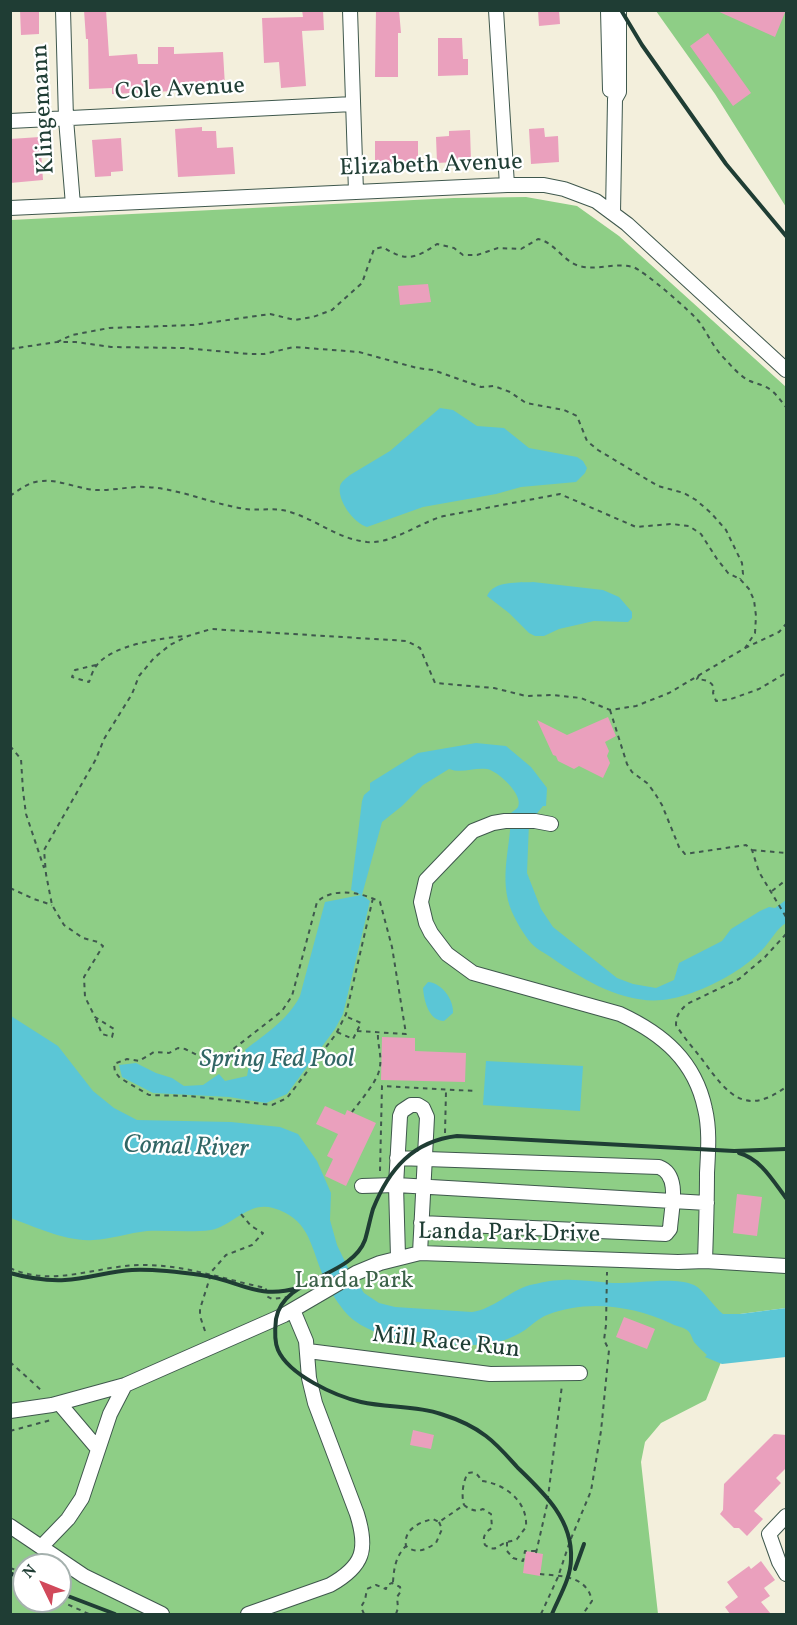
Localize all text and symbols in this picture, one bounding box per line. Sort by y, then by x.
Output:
street label: Klingemann [27,43,63,175]
street label: Cole Avenue [114,73,246,109]
street label: Elizabeth Avenue [339,149,523,185]
water label: Spring Fed Pool [200,1045,354,1077]
water label: Comal River [123,1131,249,1167]
street label: Landa Park Drive [418,1219,600,1251]
park label: Landa Park [294,1269,414,1297]
street label: Mill Race Run [371,1322,521,1366]
north arrow [12,1553,72,1613]
text: N [18,1560,42,1584]

